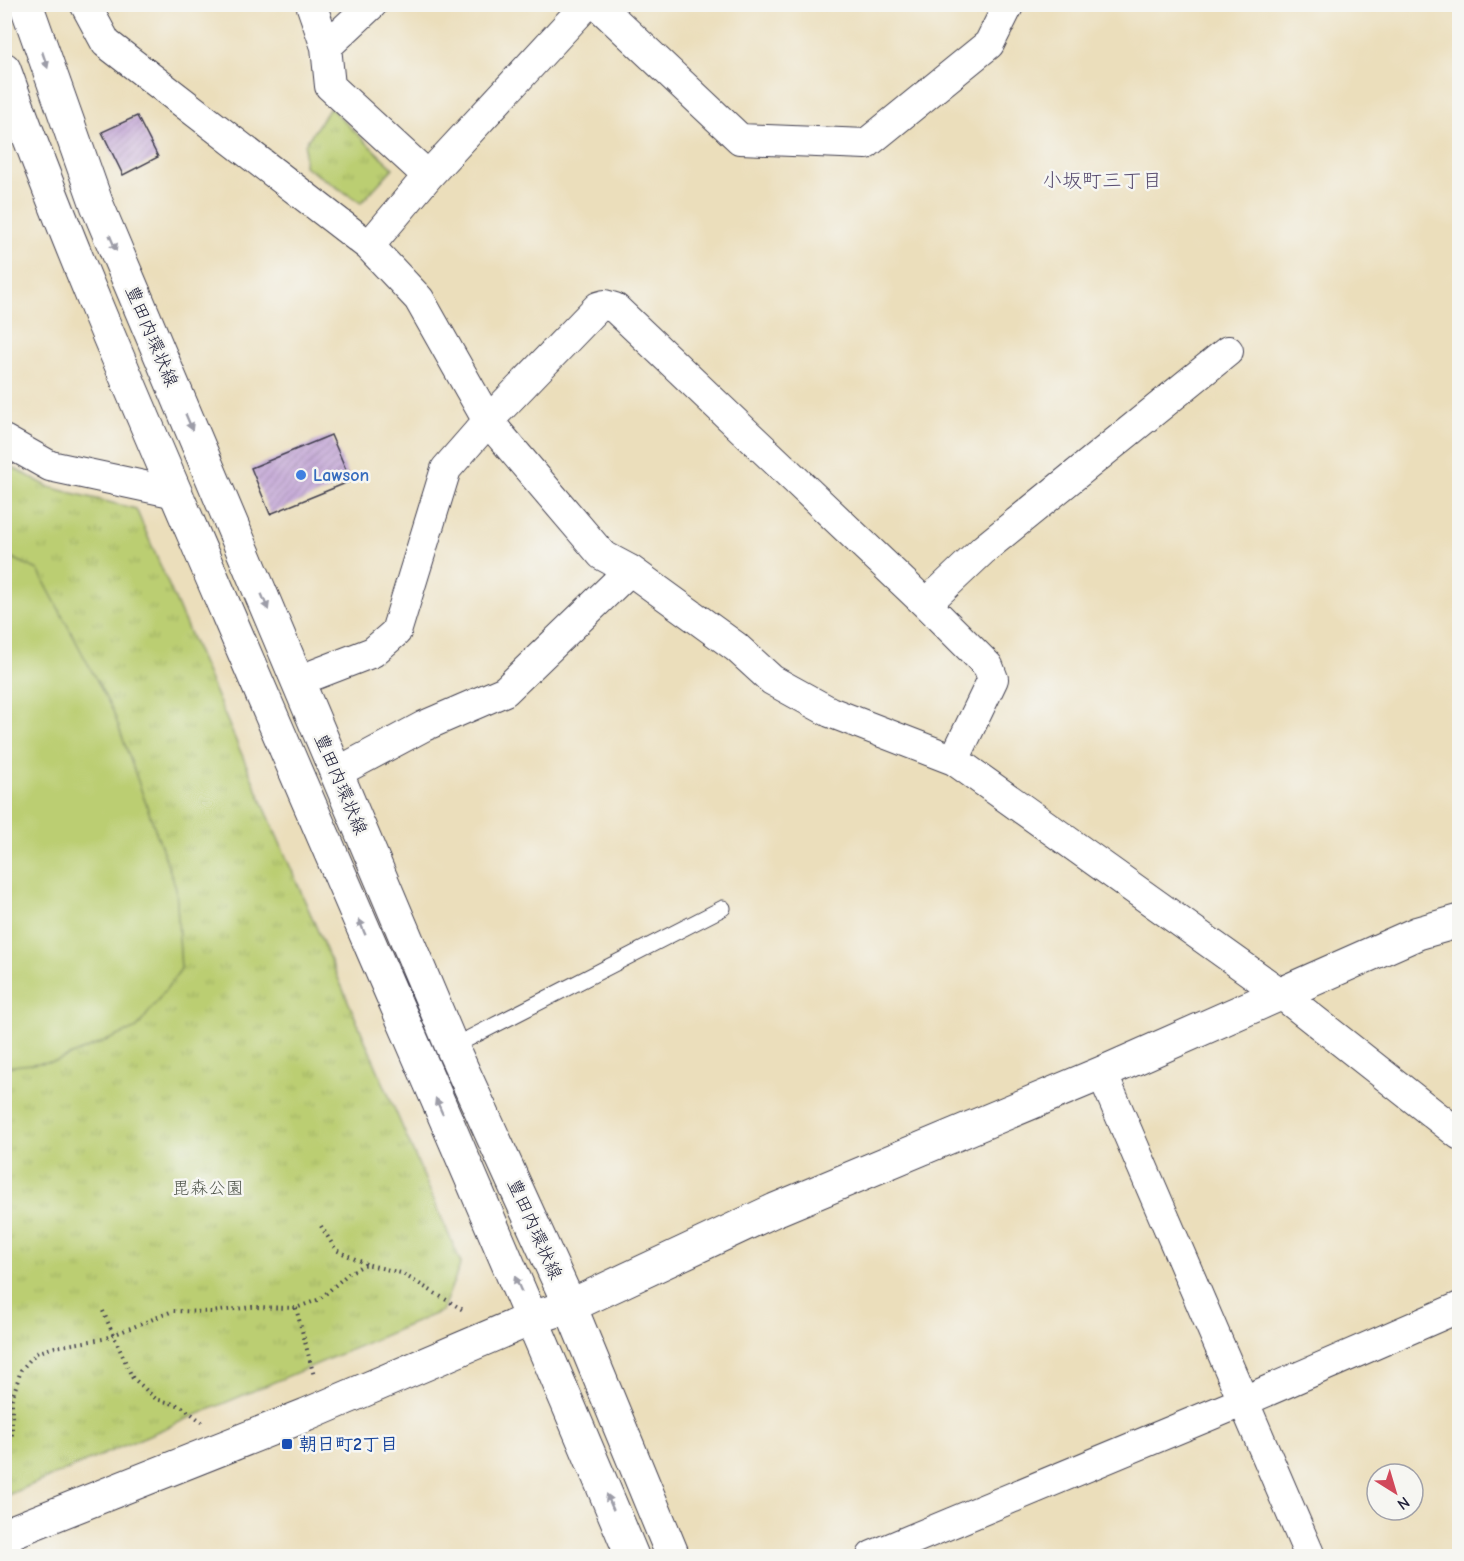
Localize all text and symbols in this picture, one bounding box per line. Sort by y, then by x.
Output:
one-way arrow [41,51,51,69]
district label: 小坂町三丁目 [1042,169,1162,192]
one-way arrow [108,234,118,252]
street label: 豊田内環状線 [121,282,182,390]
one-way arrow [185,413,194,431]
place label: Lawson [313,465,369,486]
marker: Lawson [294,468,308,482]
one-way arrow [260,593,270,611]
street label: 豊田内環状線 [310,730,371,838]
one-way arrow [357,918,366,935]
one-way arrow [434,1096,444,1114]
street label: 豊田内環状線 [503,1176,566,1283]
park label: 毘森公園 [172,1178,244,1199]
one-way arrow [513,1275,522,1293]
place label: 朝日町2丁目 [299,1434,398,1455]
marker: 朝日町2丁目 [280,1437,294,1451]
north arrow [1365,1462,1425,1522]
one-way arrow [605,1493,615,1511]
text: N [1394,1493,1413,1514]

